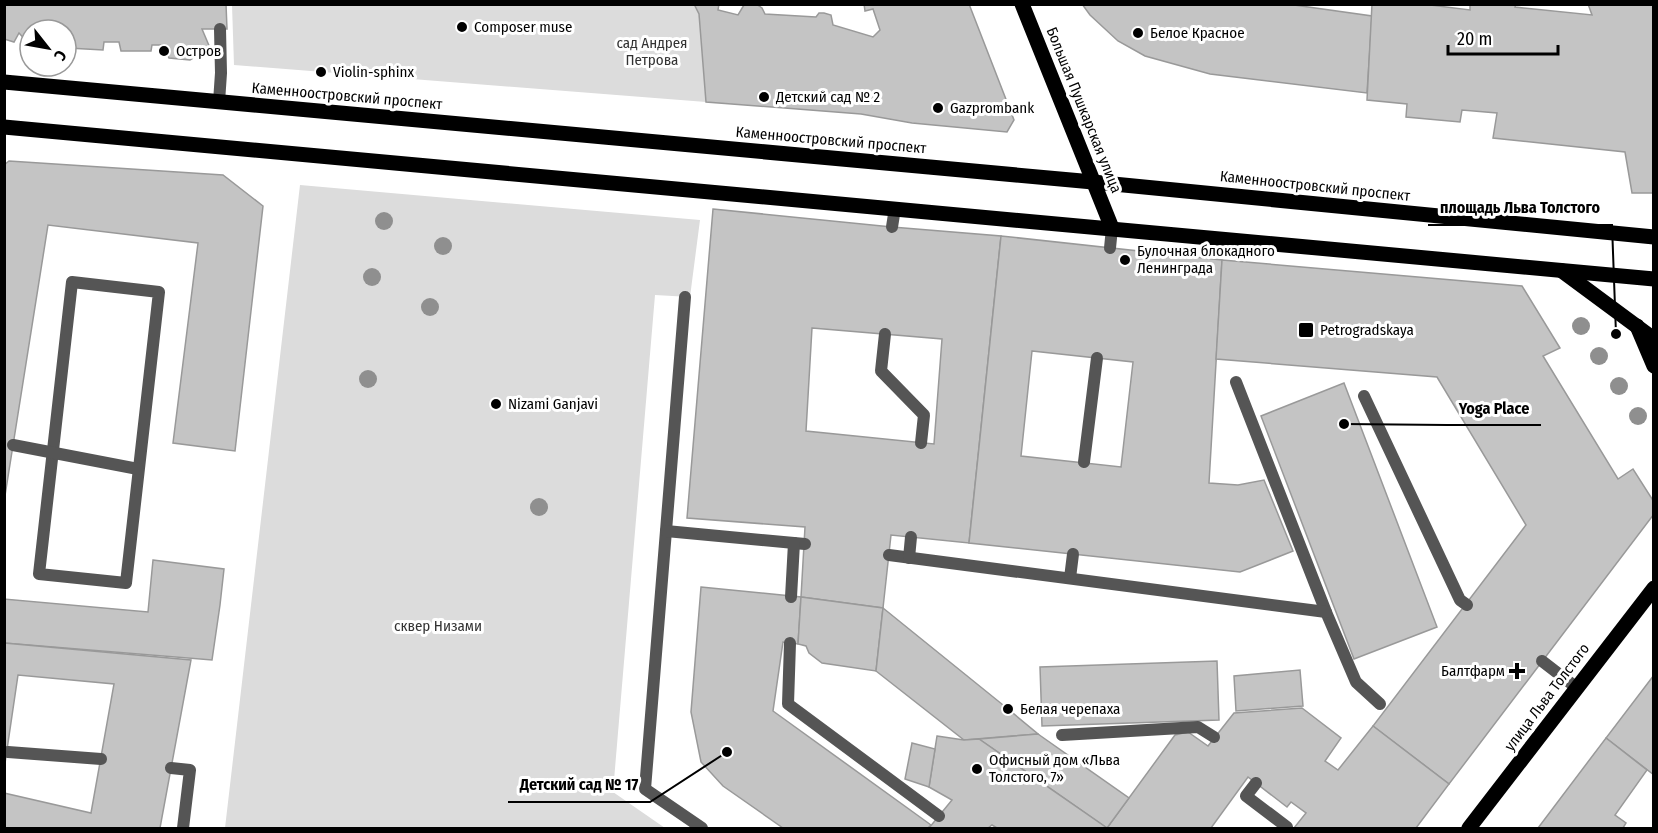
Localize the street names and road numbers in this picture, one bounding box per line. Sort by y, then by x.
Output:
street label: Большая Пушкарская улица [1042,25,1126,195]
street label: Каменноостровский проспект [251,79,444,113]
street label: Каменноостровский проспект [735,123,928,157]
street label: Каменноостровский проспект [1219,167,1412,205]
street label: улица Льва Толстого [1501,640,1593,754]

